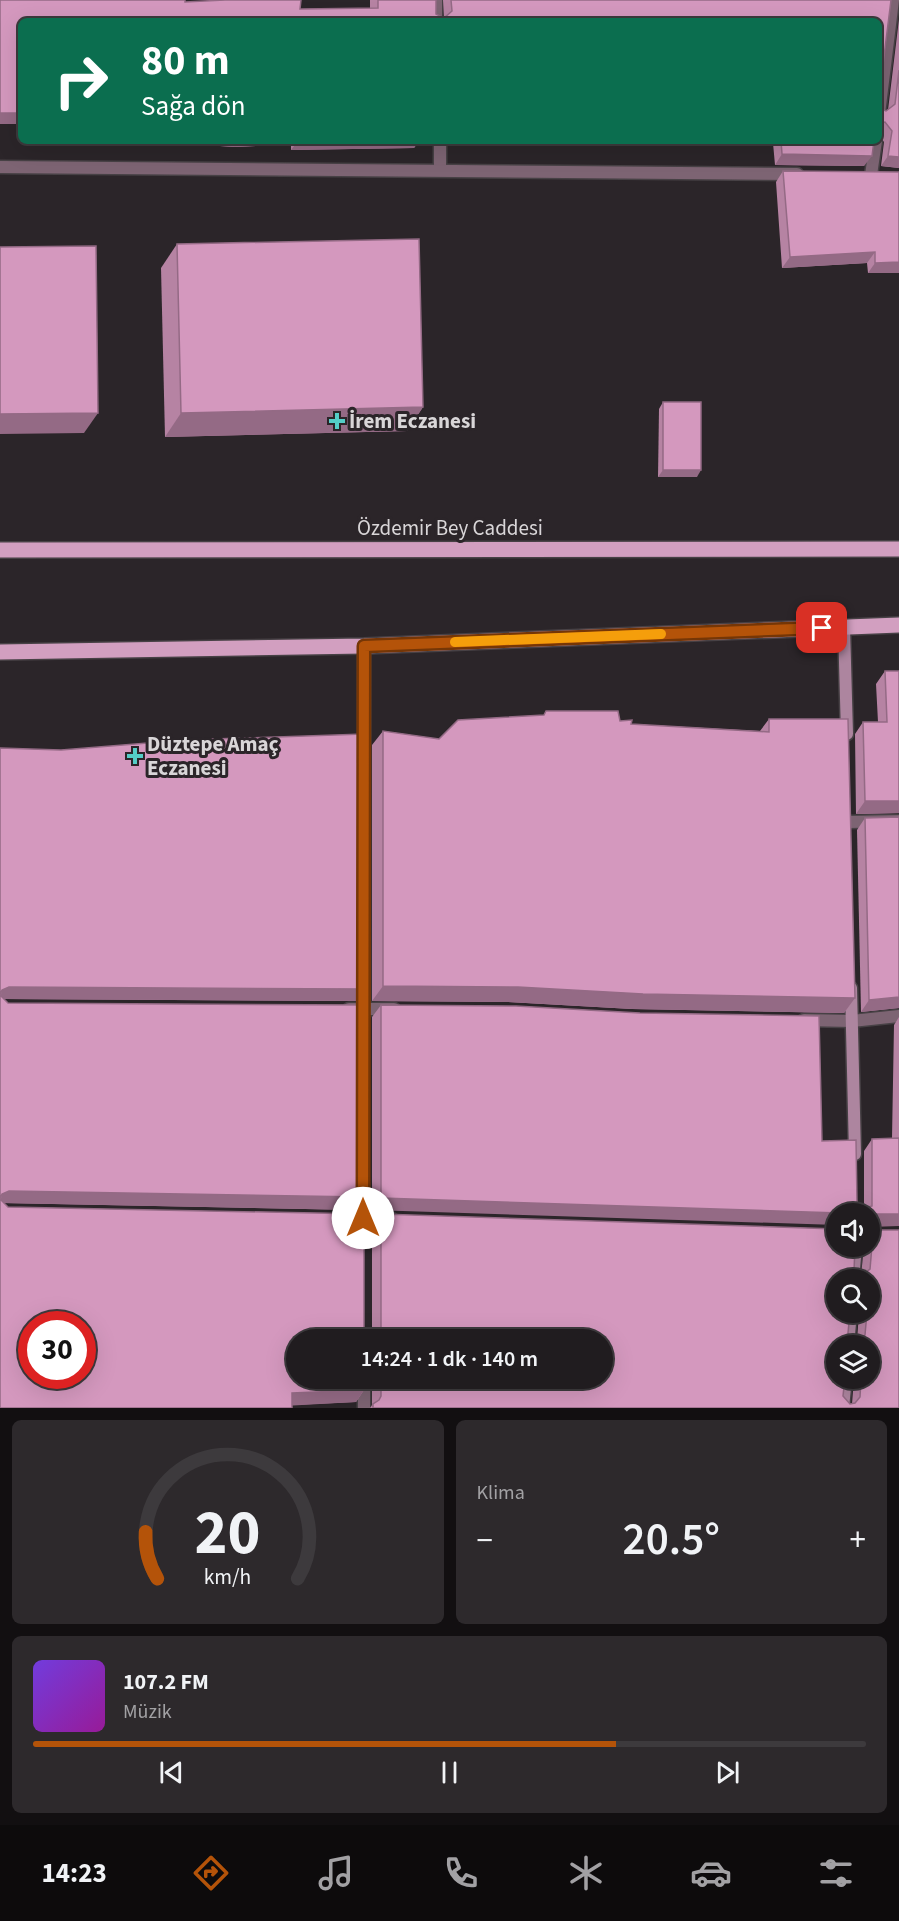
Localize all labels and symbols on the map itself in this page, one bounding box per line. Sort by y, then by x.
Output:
place label: İrem Eczanesi [349,406,476,436]
marker: İrem Eczanesi [330,414,344,428]
street label: Özdemir Bey Caddesi [357,513,543,543]
pin [796,602,847,653]
place label: Düztepe Amaç Eczanesi [147,729,279,783]
marker: Düztepe Amaç Eczanesi [128,749,142,763]
position arrow [331,1186,395,1250]
speed limit sign: 30 [18,1311,96,1389]

